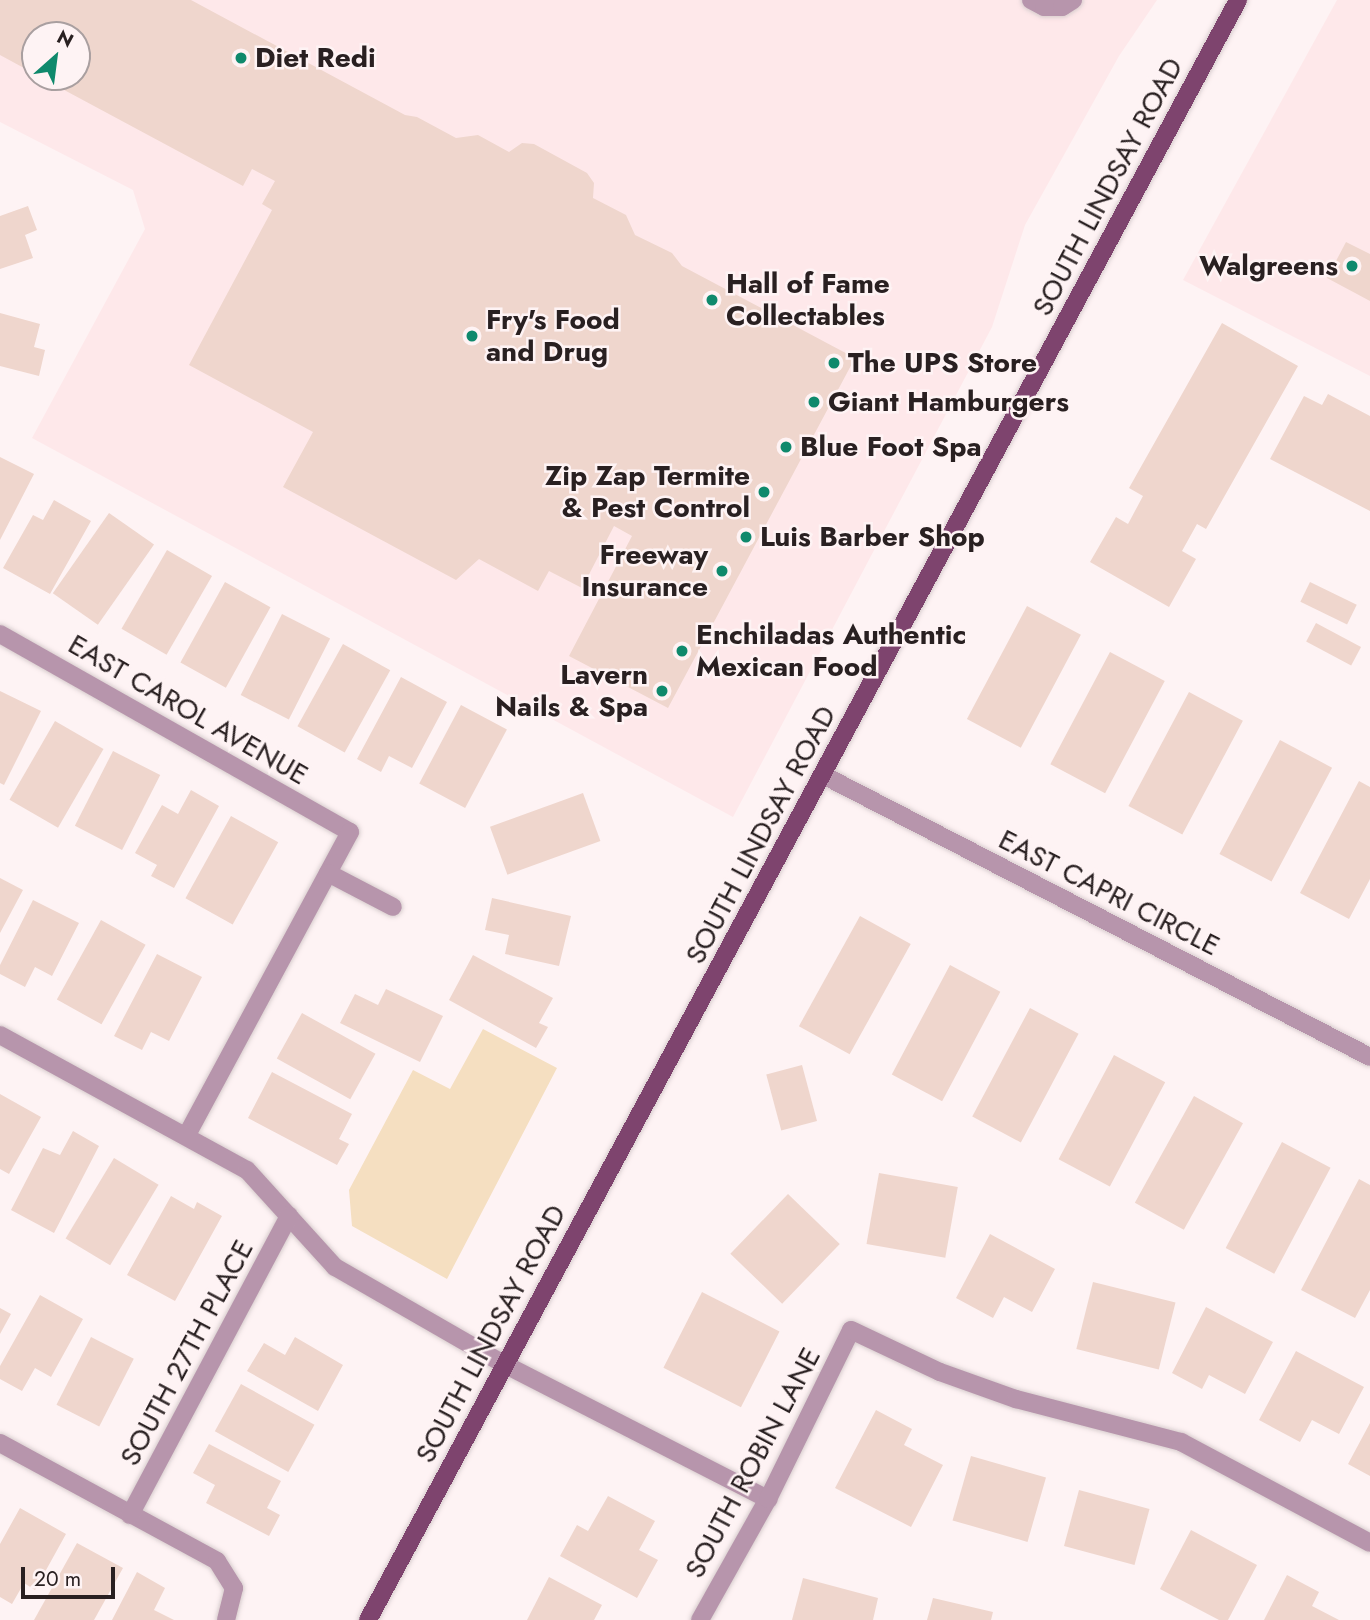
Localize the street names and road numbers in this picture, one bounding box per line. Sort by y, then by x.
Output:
street label: SOUTH LINDSAY ROAD [1026,52,1190,322]
street label: EAST CAROL AVENUE [62,628,314,792]
street label: SOUTH LINDSAY ROAD [679,700,843,970]
street label: EAST CAPRI CIRCLE [993,823,1225,963]
street label: SOUTH LINDSAY ROAD [409,1199,573,1469]
street label: SOUTH 27TH PLACE [113,1234,261,1472]
street label: SOUTH ROBIN LANE [678,1342,828,1584]

